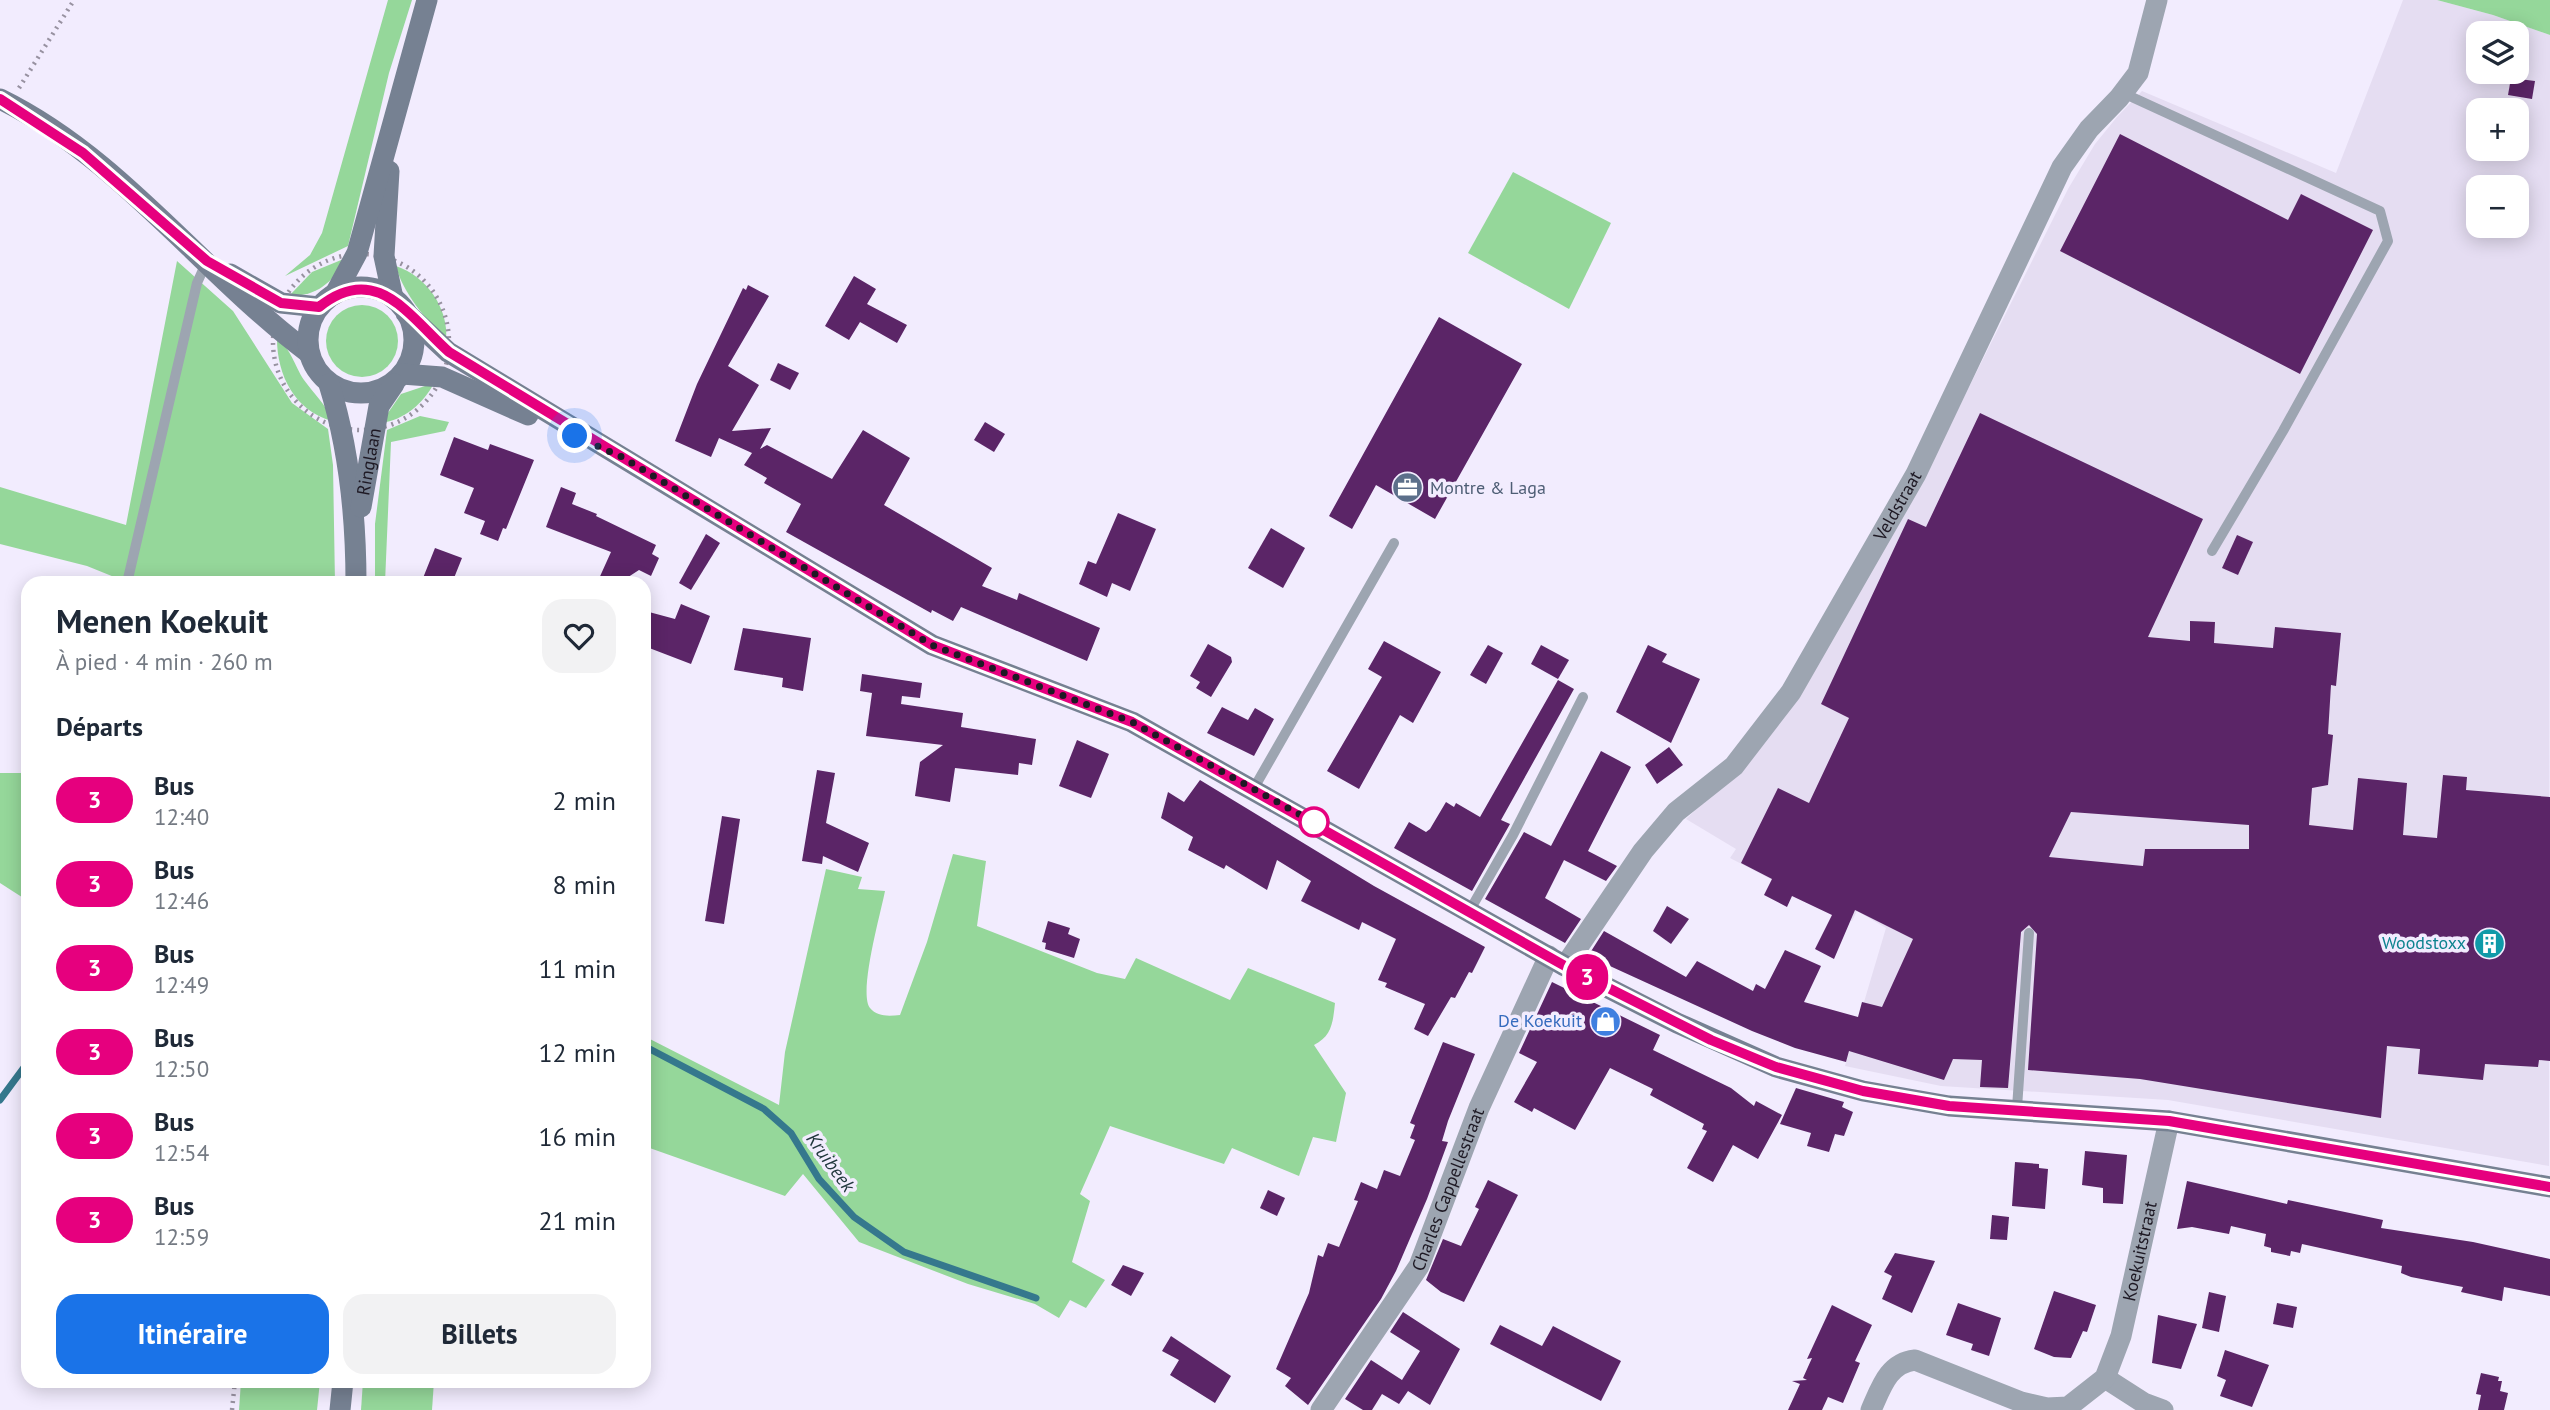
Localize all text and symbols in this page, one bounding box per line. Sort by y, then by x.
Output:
map controls [2466,21,2529,238]
button: layers [2466,21,2529,84]
button: + [2466,98,2529,161]
button: − [2466,175,2529,238]
your location [557,418,592,453]
street label: Ringlaan [351,426,386,497]
street label: Veldstraat [1868,466,1926,546]
office icon: Montre & Laga [1390,471,1424,505]
place label: Montre & Laga [1430,476,1546,499]
text: Menen Koekuit [56,599,268,642]
button: heart [542,599,616,673]
text: À pied · 4 min · 260 m [56,647,273,676]
text: Départs [56,710,143,743]
text: Bus [154,769,194,802]
text: 3 [88,784,101,815]
text: 2 min [553,784,616,817]
text: 12:40 [154,802,209,831]
unlabelled marker [1299,807,1329,837]
text: Bus [154,853,194,886]
text: 3 [88,868,101,899]
text: 8 min [553,868,616,901]
text: 12:46 [154,886,209,915]
building icon: Woodstoxx [2472,926,2506,960]
place label: Woodstoxx [2382,931,2466,954]
text: Bus [154,937,194,970]
text: 3 [88,952,101,983]
text: 11 min [538,952,616,985]
line badge: 3 [1564,954,1610,1000]
text: 3 [1580,961,1594,992]
text: 12:49 [154,970,209,999]
shop icon: De Koekuit [1588,1004,1622,1038]
place label: De Koekuit [1498,1009,1582,1032]
text: Bus [154,1021,194,1054]
text: 3 [88,1036,101,1067]
text: 12 min [538,1036,616,1069]
text: 12:50 [154,1054,209,1083]
street label: Charles Cappellestraat [1406,1104,1489,1274]
text: Bus [154,1105,194,1138]
text: 3 [88,1120,101,1151]
text: 16 min [538,1120,616,1153]
water label: Kruibeek [801,1128,861,1197]
text: 12:54 [154,1138,209,1167]
text: Bus [154,1189,194,1222]
street label: Koekuitstraat [2117,1199,2162,1303]
text: 3 [88,1204,101,1235]
text: 21 min [538,1204,616,1237]
text: 12:59 [154,1222,209,1251]
button: Itinéraire [56,1294,329,1374]
button: Billets [343,1294,616,1374]

